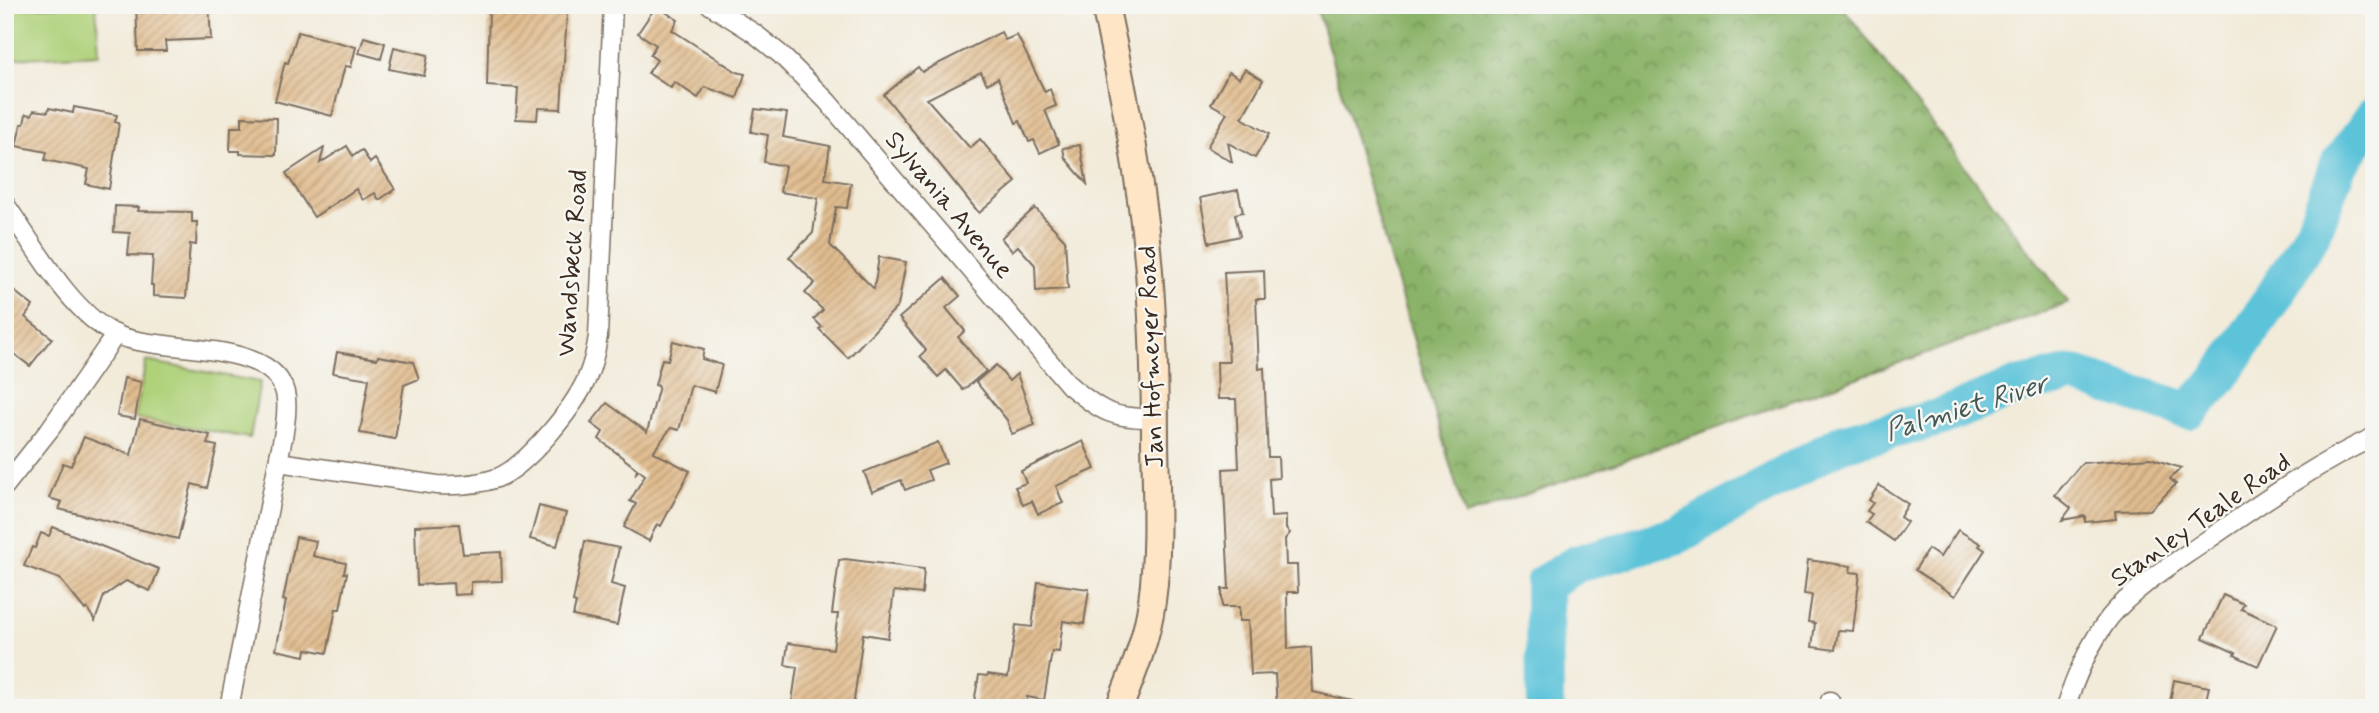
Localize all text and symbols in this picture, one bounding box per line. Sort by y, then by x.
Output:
street label: Sylvania Avenue [877,124,1020,286]
street label: Wandsbeck Road [549,168,596,358]
street label: Jan Hofmeyer Road [1131,245,1173,469]
water label: Palmiet River [1881,365,2056,451]
street label: Stanley Teale Road [2104,446,2298,596]

